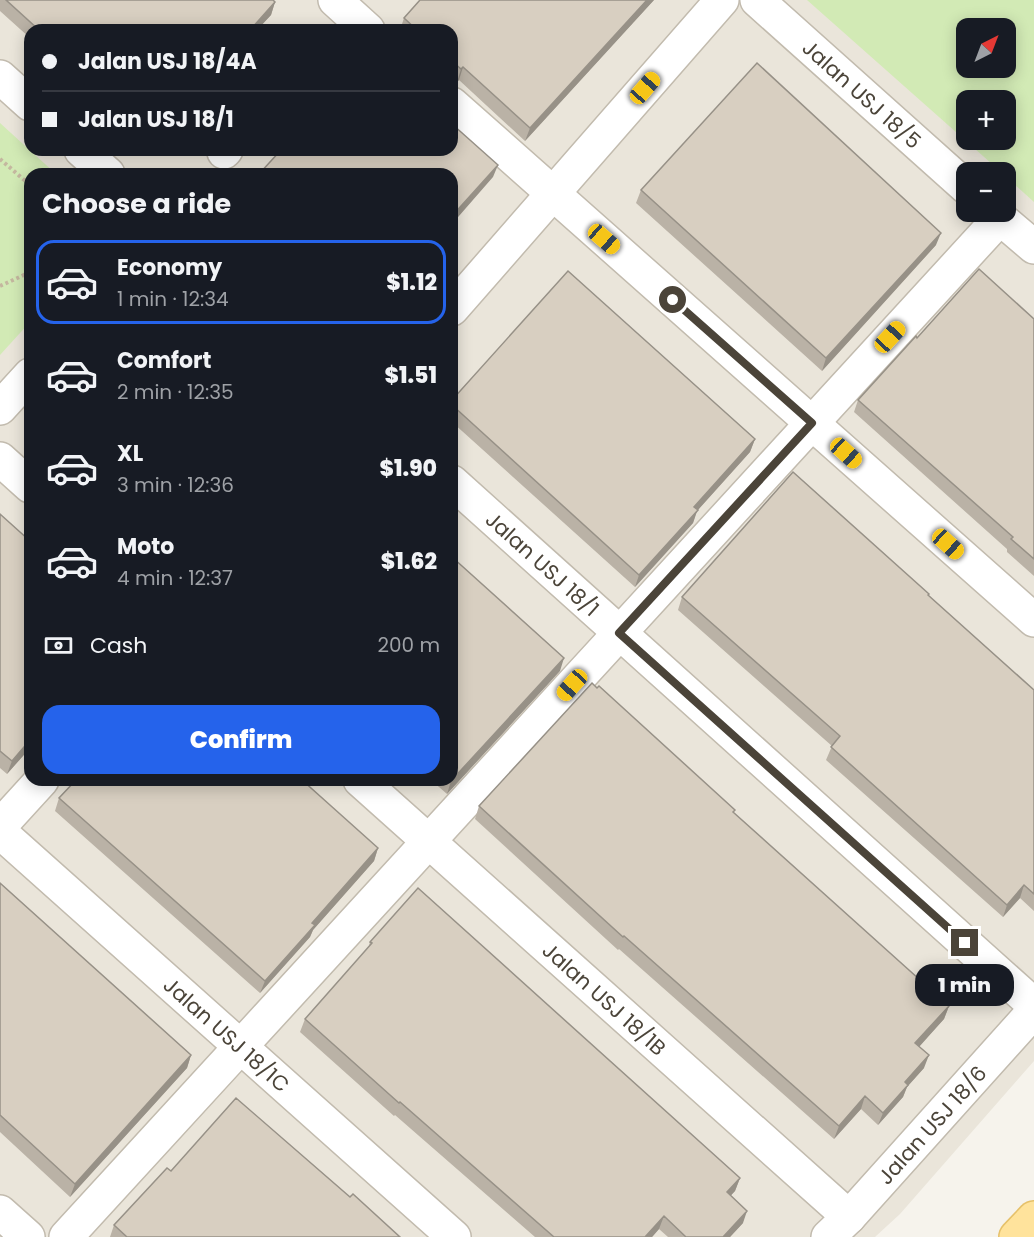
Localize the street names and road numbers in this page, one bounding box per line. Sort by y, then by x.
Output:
street label: Jalan USJ 18/5 [796,33,928,155]
street label: Jalan USJ 18/1 [480,505,606,622]
street label: Jalan USJ 18/1B [537,936,673,1062]
street label: Jalan USJ 18/1C [158,970,296,1098]
street label: Jalan USJ 18/6 [871,1059,993,1190]

